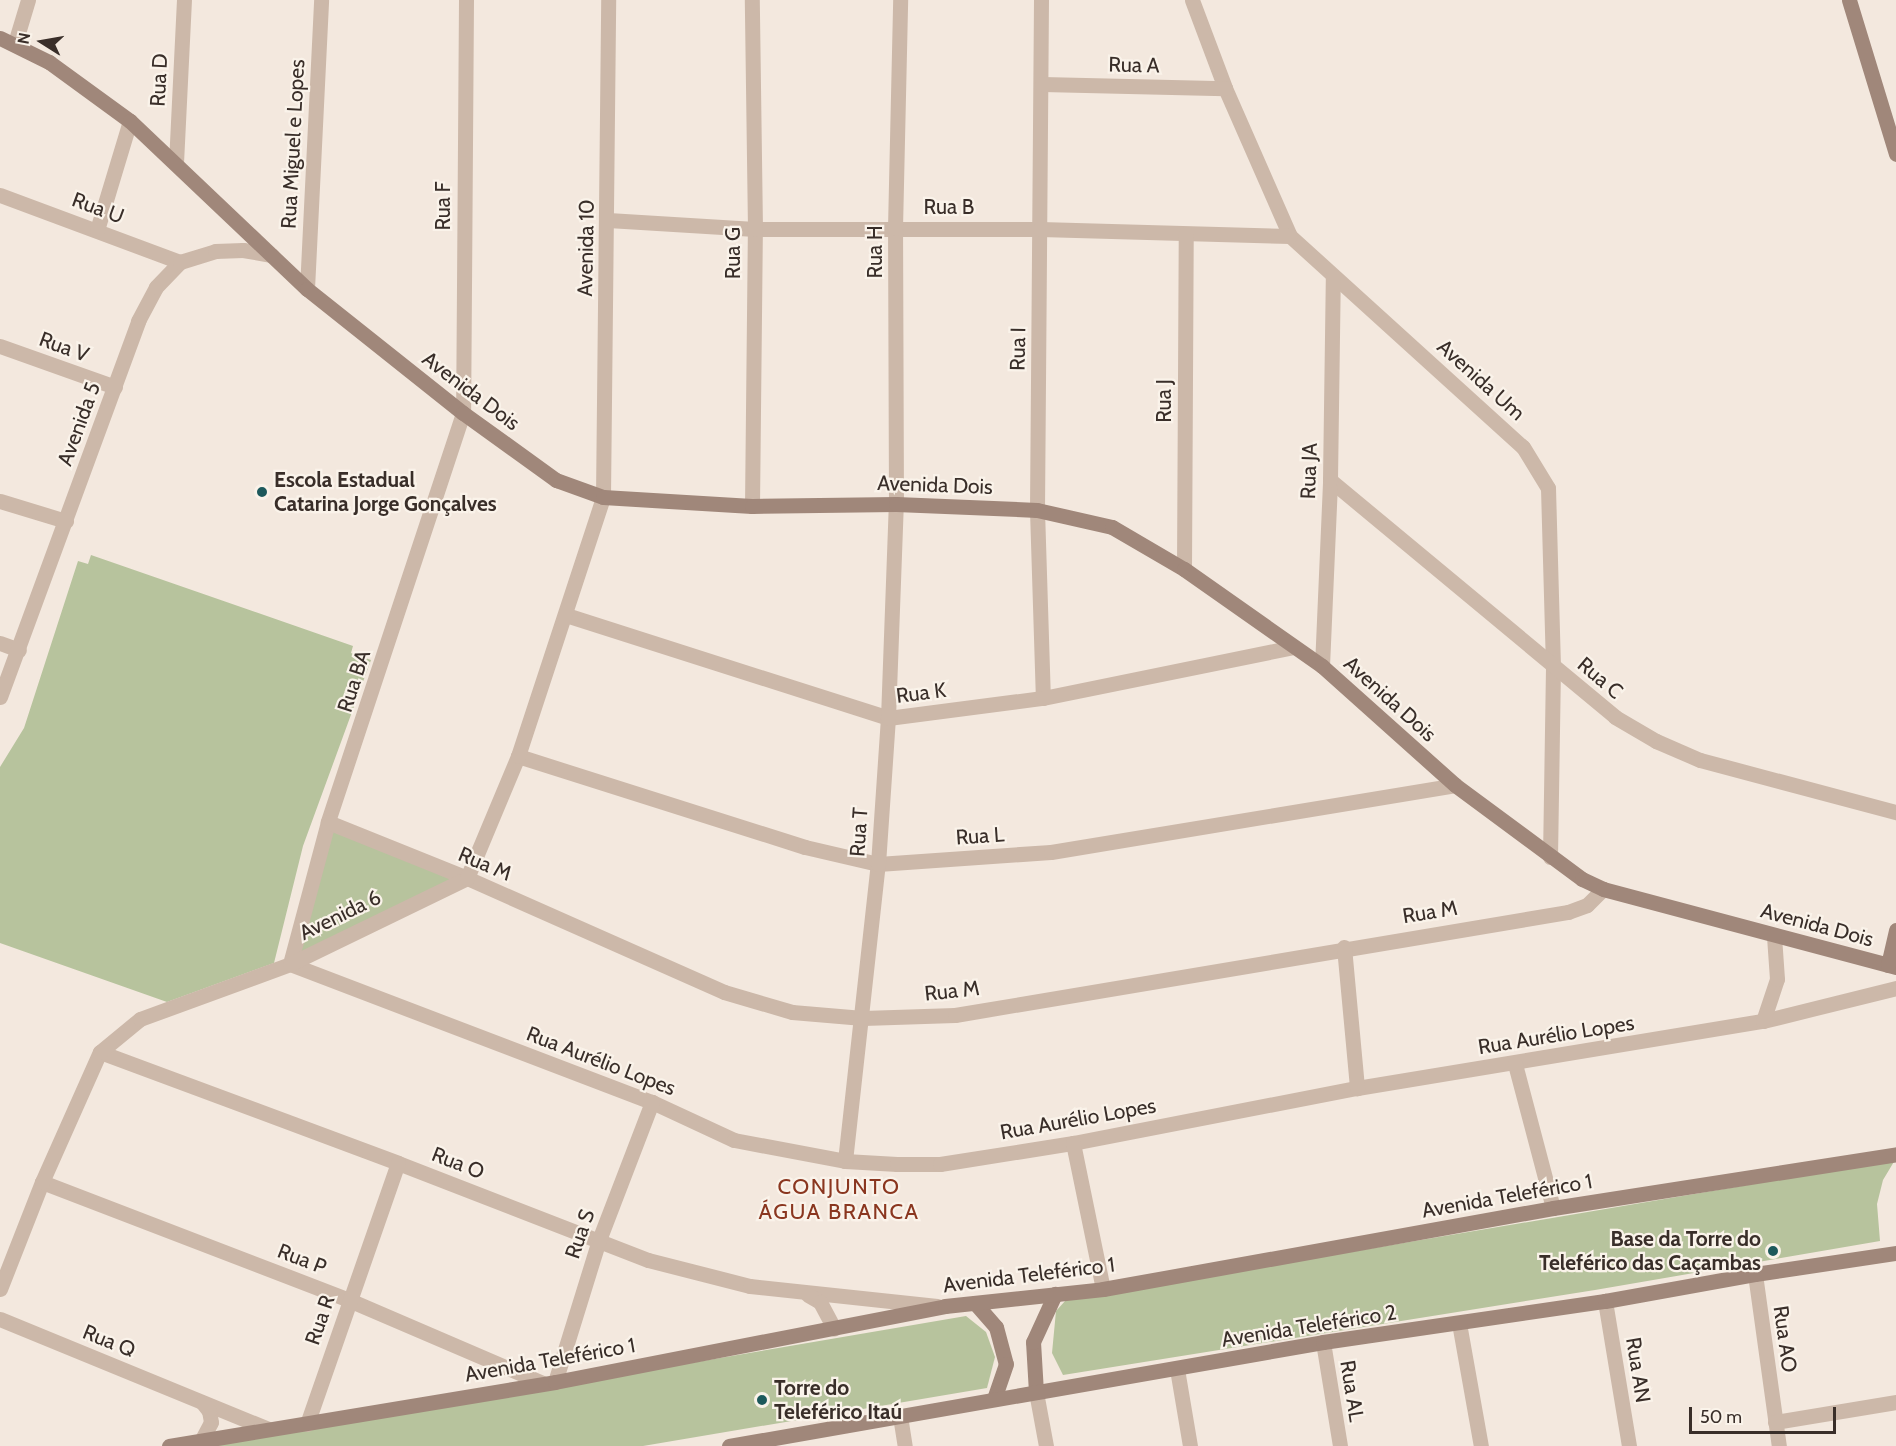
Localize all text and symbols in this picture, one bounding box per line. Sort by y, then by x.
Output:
north arrow [12,12,72,72]
text: N [13,31,34,46]
street label: Rua A [1108,52,1160,78]
street label: Rua D [145,53,173,107]
street label: Rua Miguel e Lopes [276,59,310,229]
street label: Rua F [430,181,456,231]
street label: Rua U [69,187,127,229]
street label: Rua B [924,194,974,220]
street label: Avenida 10 [573,199,599,297]
street label: Rua H [862,225,888,279]
street label: Rua G [720,227,746,279]
street label: Rua V [36,326,92,368]
street label: Rua I [1005,327,1031,371]
street label: Avenida Um [1432,334,1530,426]
street label: Avenida Dois [417,346,525,436]
street label: Avenida 5 [52,379,106,469]
street label: Rua J [1151,379,1177,423]
street label: Rua JA [1295,442,1323,500]
place label: Escola Estadual Catarina Jorge Gonçalves [274,467,497,517]
street label: Avenida Dois [877,470,993,500]
marker: Escola Estadual Catarina Jorge Gonçalves [255,485,269,499]
street label: Rua BA [332,647,376,715]
street label: Avenida Dois [1339,651,1441,747]
street label: Rua C [1572,652,1628,704]
street label: Rua K [895,677,947,709]
street label: Rua T [845,806,873,858]
street label: Rua L [955,822,1005,850]
street label: Rua M [455,842,515,886]
street label: Avenida 6 [295,884,385,946]
street label: Rua M [1401,895,1459,929]
street label: Avenida Dois [1758,898,1876,952]
street label: Rua M [923,976,981,1006]
street label: Rua Aurélio Lopes [1476,1010,1636,1060]
street label: Rua Aurélio Lopes [523,1021,679,1101]
street label: Rua Aurélio Lopes [998,1093,1158,1145]
street label: Rua O [428,1141,488,1185]
street label: Avenida Teleférico 1 [1420,1169,1594,1223]
district label: CONJUNTO ÁGUA BRANCA [758,1173,920,1224]
street label: Rua S [560,1206,600,1262]
place label: Base da Torre do Teleférico das Caçambas [1539,1226,1761,1276]
street label: Rua P [274,1238,330,1280]
marker: Base da Torre do Teleférico das Caçambas [1766,1244,1780,1258]
street label: Avenida Teleférico 1 [942,1252,1116,1298]
street label: Rua R [300,1292,340,1348]
street label: Avenida Teleférico 2 [1220,1300,1398,1352]
street label: Rua AO [1768,1304,1802,1374]
street label: Rua Q [79,1319,139,1363]
street label: Avenida Teleférico 1 [463,1333,637,1387]
street label: Rua AN [1620,1335,1656,1405]
street label: Rua AL [1335,1359,1369,1423]
place label: Torre do Teleférico Itaú [774,1375,902,1425]
marker: Torre do Teleférico Itaú [755,1393,769,1407]
scale bar [1692,1395,1839,1433]
text: 50 m [1700,1406,1742,1428]

